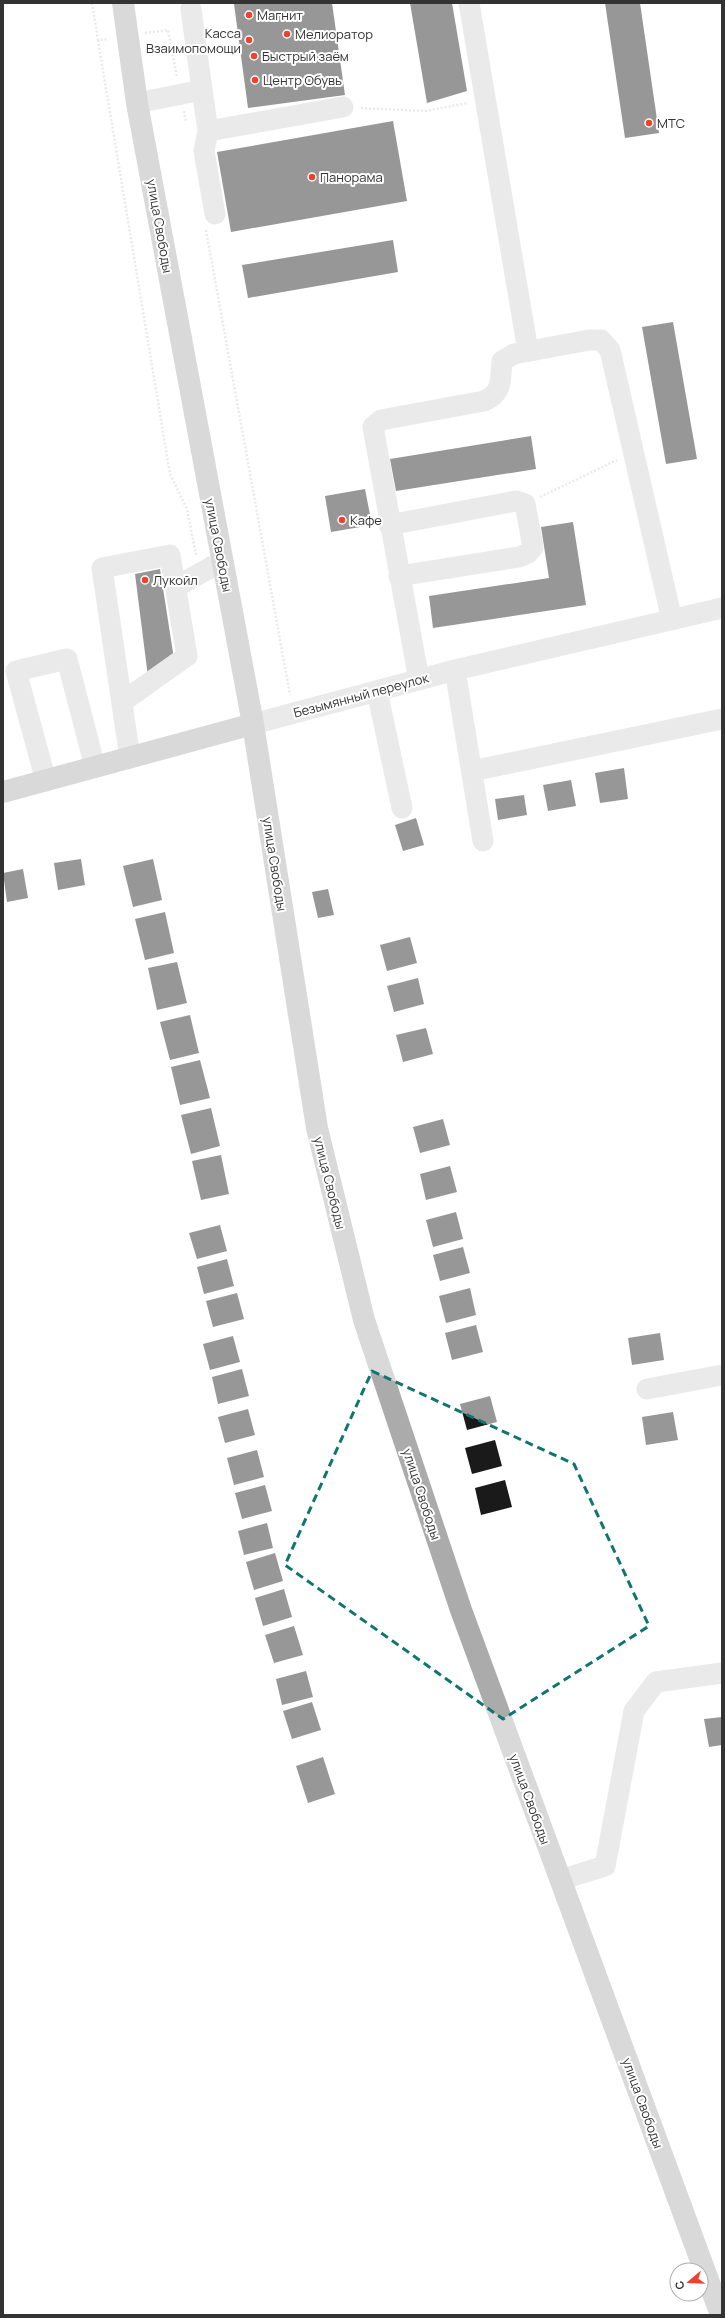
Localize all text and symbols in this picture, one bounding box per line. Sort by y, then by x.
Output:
place label: Магнит [257,6,303,24]
marker: Магнит [244,10,254,20]
place label: Касса Взаимопомощи [146,24,241,57]
place label: Мелиоратор [295,25,373,43]
marker: Мелиоратор [282,29,292,39]
marker: Касса Взаимопомощи [244,35,254,45]
place label: Быстрый заём [262,47,349,65]
marker: Быстрый заём [249,51,259,61]
place label: Центр Обувь [263,71,342,89]
marker: Центр Обувь [250,75,260,85]
place label: МТС [657,114,685,132]
marker: МТС [644,118,654,128]
place label: Панорама [320,168,383,186]
marker: Панорама [307,172,317,182]
street label: улица Свободы [143,178,177,274]
street label: улица Свободы [201,497,237,593]
place label: Кафе [350,511,382,529]
marker: Кафе [337,515,347,525]
place label: Лукойл [153,571,198,589]
marker: Лукойл [140,575,150,585]
street label: Безымянный переулок [291,668,431,722]
street label: улица Свободы [259,816,291,912]
street label: улица Свободы [310,1135,350,1231]
street label: улица Свободы [399,1446,445,1542]
street label: улица Свободы [505,1751,555,1847]
street label: улица Свободы [618,2055,668,2151]
north arrow [669,2262,709,2302]
text: С [671,2279,687,2292]

